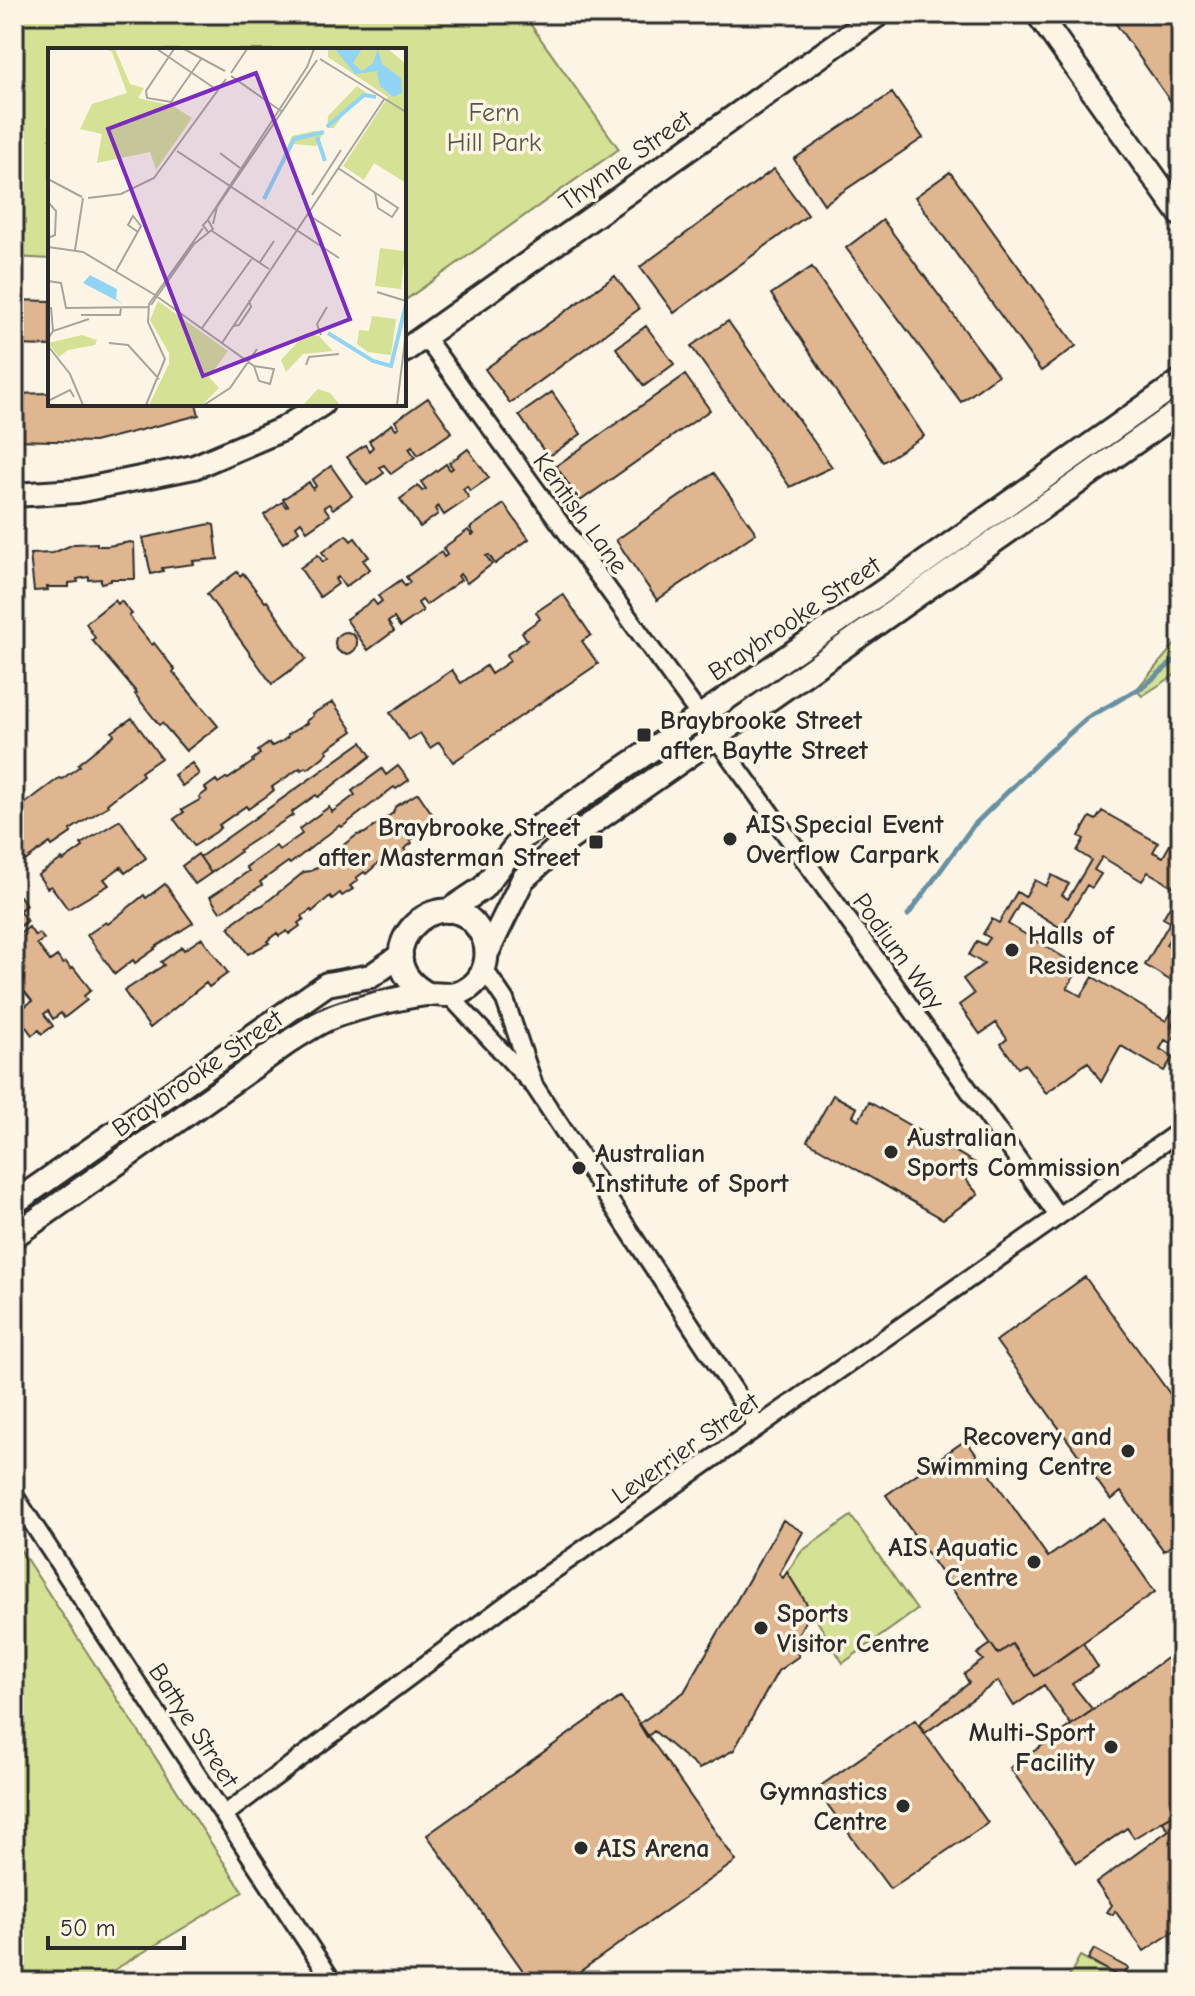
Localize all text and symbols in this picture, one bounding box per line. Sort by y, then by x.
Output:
inset map [48,48,406,406]
park label: Fern Hill Park [447,98,542,158]
street label: Thynne Street [554,103,699,217]
street label: Kentish Lane [526,447,634,580]
street label: Braybrooke Street [703,549,888,688]
place label: Braybrooke Street after Baytte Street [660,706,868,766]
marker: Braybrooke Street after Baytte Street [635,726,653,744]
place label: AIS Special Event Overflow Carpark [746,810,944,870]
place label: Braybrooke Street after Masterman Street [318,813,580,873]
marker: AIS Special Event Overflow Carpark [721,830,739,848]
marker: Braybrooke Street after Masterman Street [587,833,605,851]
street label: Podium Way [846,888,951,1016]
place label: Halls of Residence [1028,921,1139,981]
marker: Halls of Residence [1003,941,1021,959]
street label: Braybrooke Street [107,1003,290,1144]
place label: Australian Sports Commission [907,1123,1120,1183]
place label: Australian Institute of Sport [595,1139,789,1199]
marker: Australian Sports Commission [882,1143,900,1161]
marker: Australian Institute of Sport [570,1159,588,1177]
street label: Leverrier Street [606,1386,766,1511]
place label: Recovery and Swimming Centre [917,1422,1112,1482]
marker: Recovery and Swimming Centre [1119,1442,1137,1460]
place label: AIS Aquatic Centre [888,1533,1018,1593]
marker: AIS Aquatic Centre [1025,1553,1043,1571]
place label: Sports Visitor Centre [777,1599,929,1659]
marker: Sports Visitor Centre [752,1619,770,1637]
street label: Battye Street [142,1658,245,1795]
place label: Multi-Sport Facility [969,1718,1095,1778]
marker: Multi-Sport Facility [1102,1738,1120,1756]
place label: Gymnastics Centre [760,1777,887,1837]
marker: Gymnastics Centre [894,1797,912,1815]
place label: AIS Arena [597,1834,709,1864]
marker: AIS Arena [572,1839,590,1857]
scale bar [48,1900,184,1950]
text: 50 m [60,1914,116,1942]

